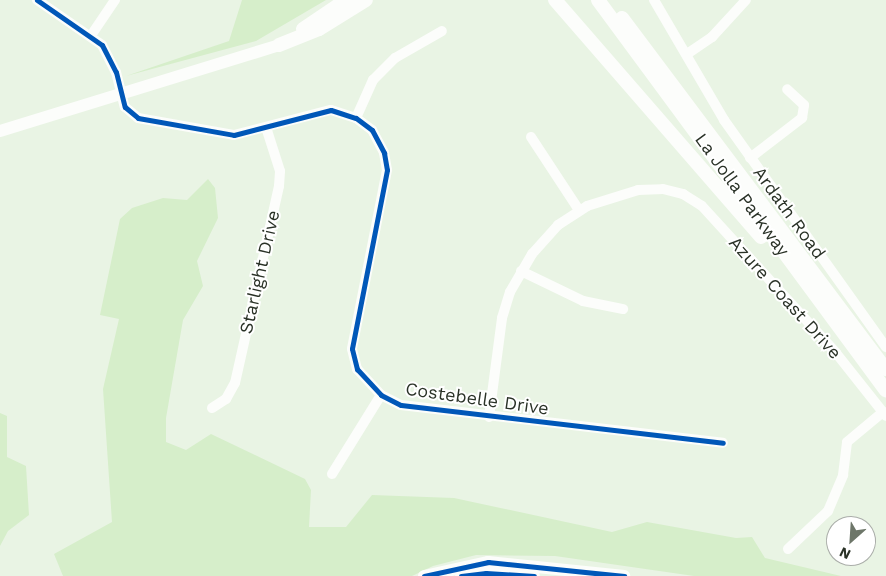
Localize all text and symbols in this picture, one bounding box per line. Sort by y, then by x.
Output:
street label: La Jolla Parkway [690,129,794,261]
street label: Ardath Road [748,163,830,263]
street label: Starlight Drive [235,208,285,336]
street label: Azure Coast Drive [724,232,846,364]
street label: Costebelle Drive [404,378,550,420]
north arrow [826,516,876,566]
text: N [837,544,853,563]

